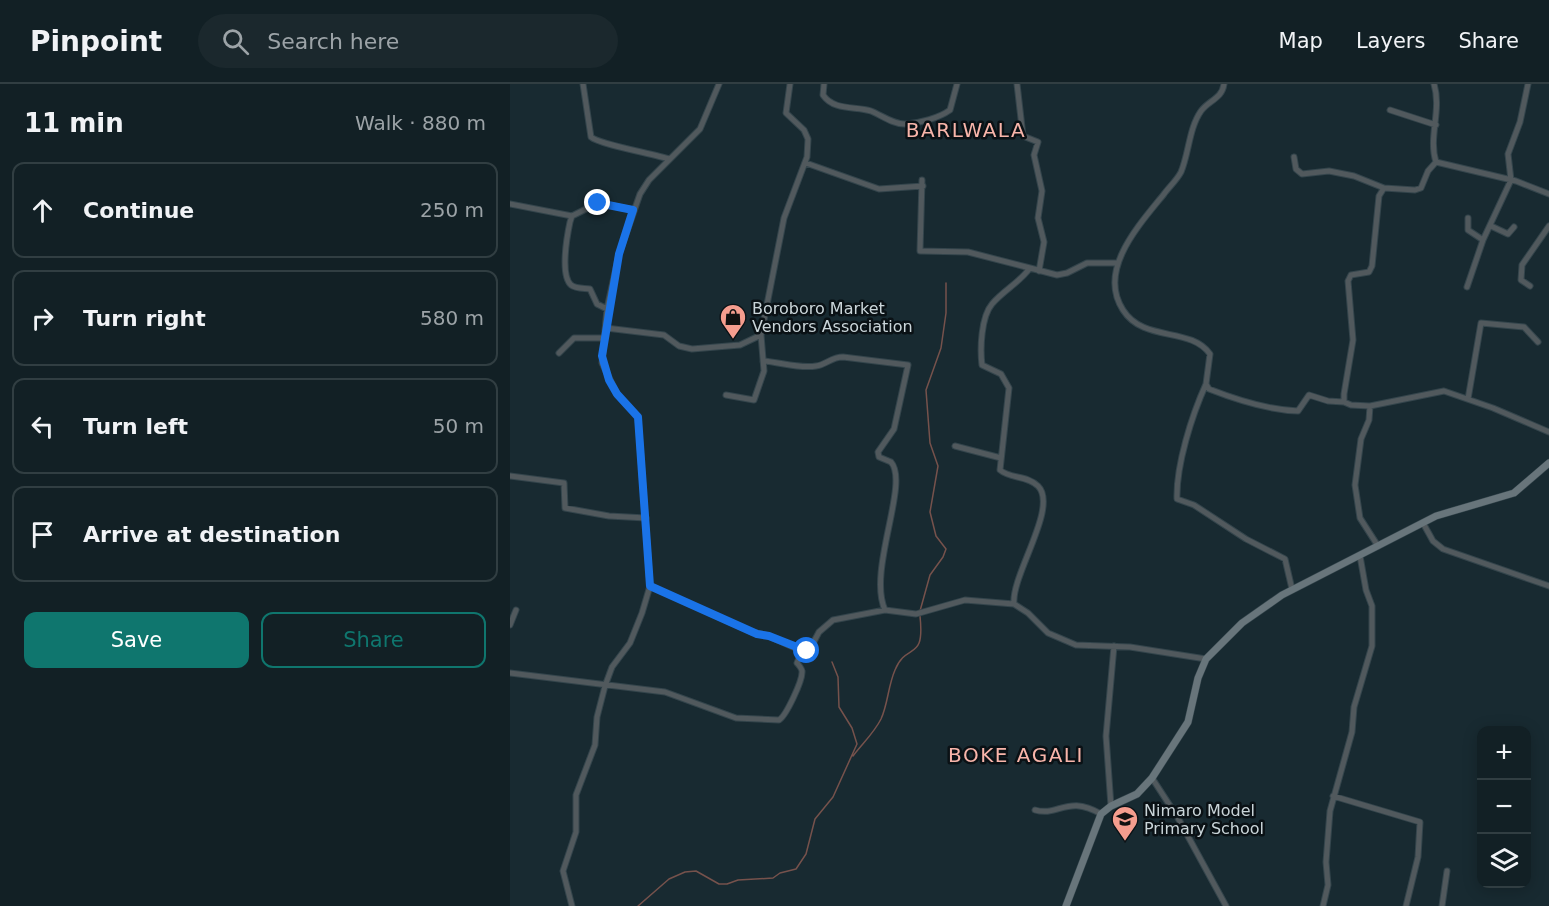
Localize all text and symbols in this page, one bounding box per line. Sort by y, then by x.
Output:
search box [198,14,618,68]
text: Pinpoint [30,25,162,58]
icon: search [219,25,252,58]
text: Search here [267,29,399,54]
text: Map [1279,29,1323,53]
text: Layers [1356,29,1425,53]
text: Share [1458,29,1519,53]
text: 11 min [24,108,124,138]
text: Walk · 880 m [355,111,486,135]
district label: BARLWALA [906,118,1026,142]
route end [584,189,610,215]
icon: ahead [26,194,59,227]
text: Continue [83,198,194,223]
text: 250 m [420,198,484,222]
place label: Boroboro Market Vendors Association [752,299,913,336]
icon: right [26,302,59,335]
shop icon: Boroboro Market Vendors Association [718,302,748,340]
text: Turn right [83,306,206,331]
text: 580 m [420,306,484,330]
icon: left [26,410,59,443]
text: Turn left [83,414,188,439]
text: 50 m [433,414,484,438]
icon: arrive [26,518,59,551]
text: Arrive at destination [83,522,340,547]
button: Save [24,612,249,668]
button: Share [261,612,486,668]
route start [793,637,819,663]
map controls [1477,726,1531,888]
button: + [1477,726,1531,780]
district label: BOKE AGALI [948,743,1084,767]
button: − [1477,780,1531,834]
place label: Nimaro Model Primary School [1144,801,1264,838]
school or university icon: Nimaro Model Primary School [1110,804,1140,842]
button: layers [1477,834,1531,888]

